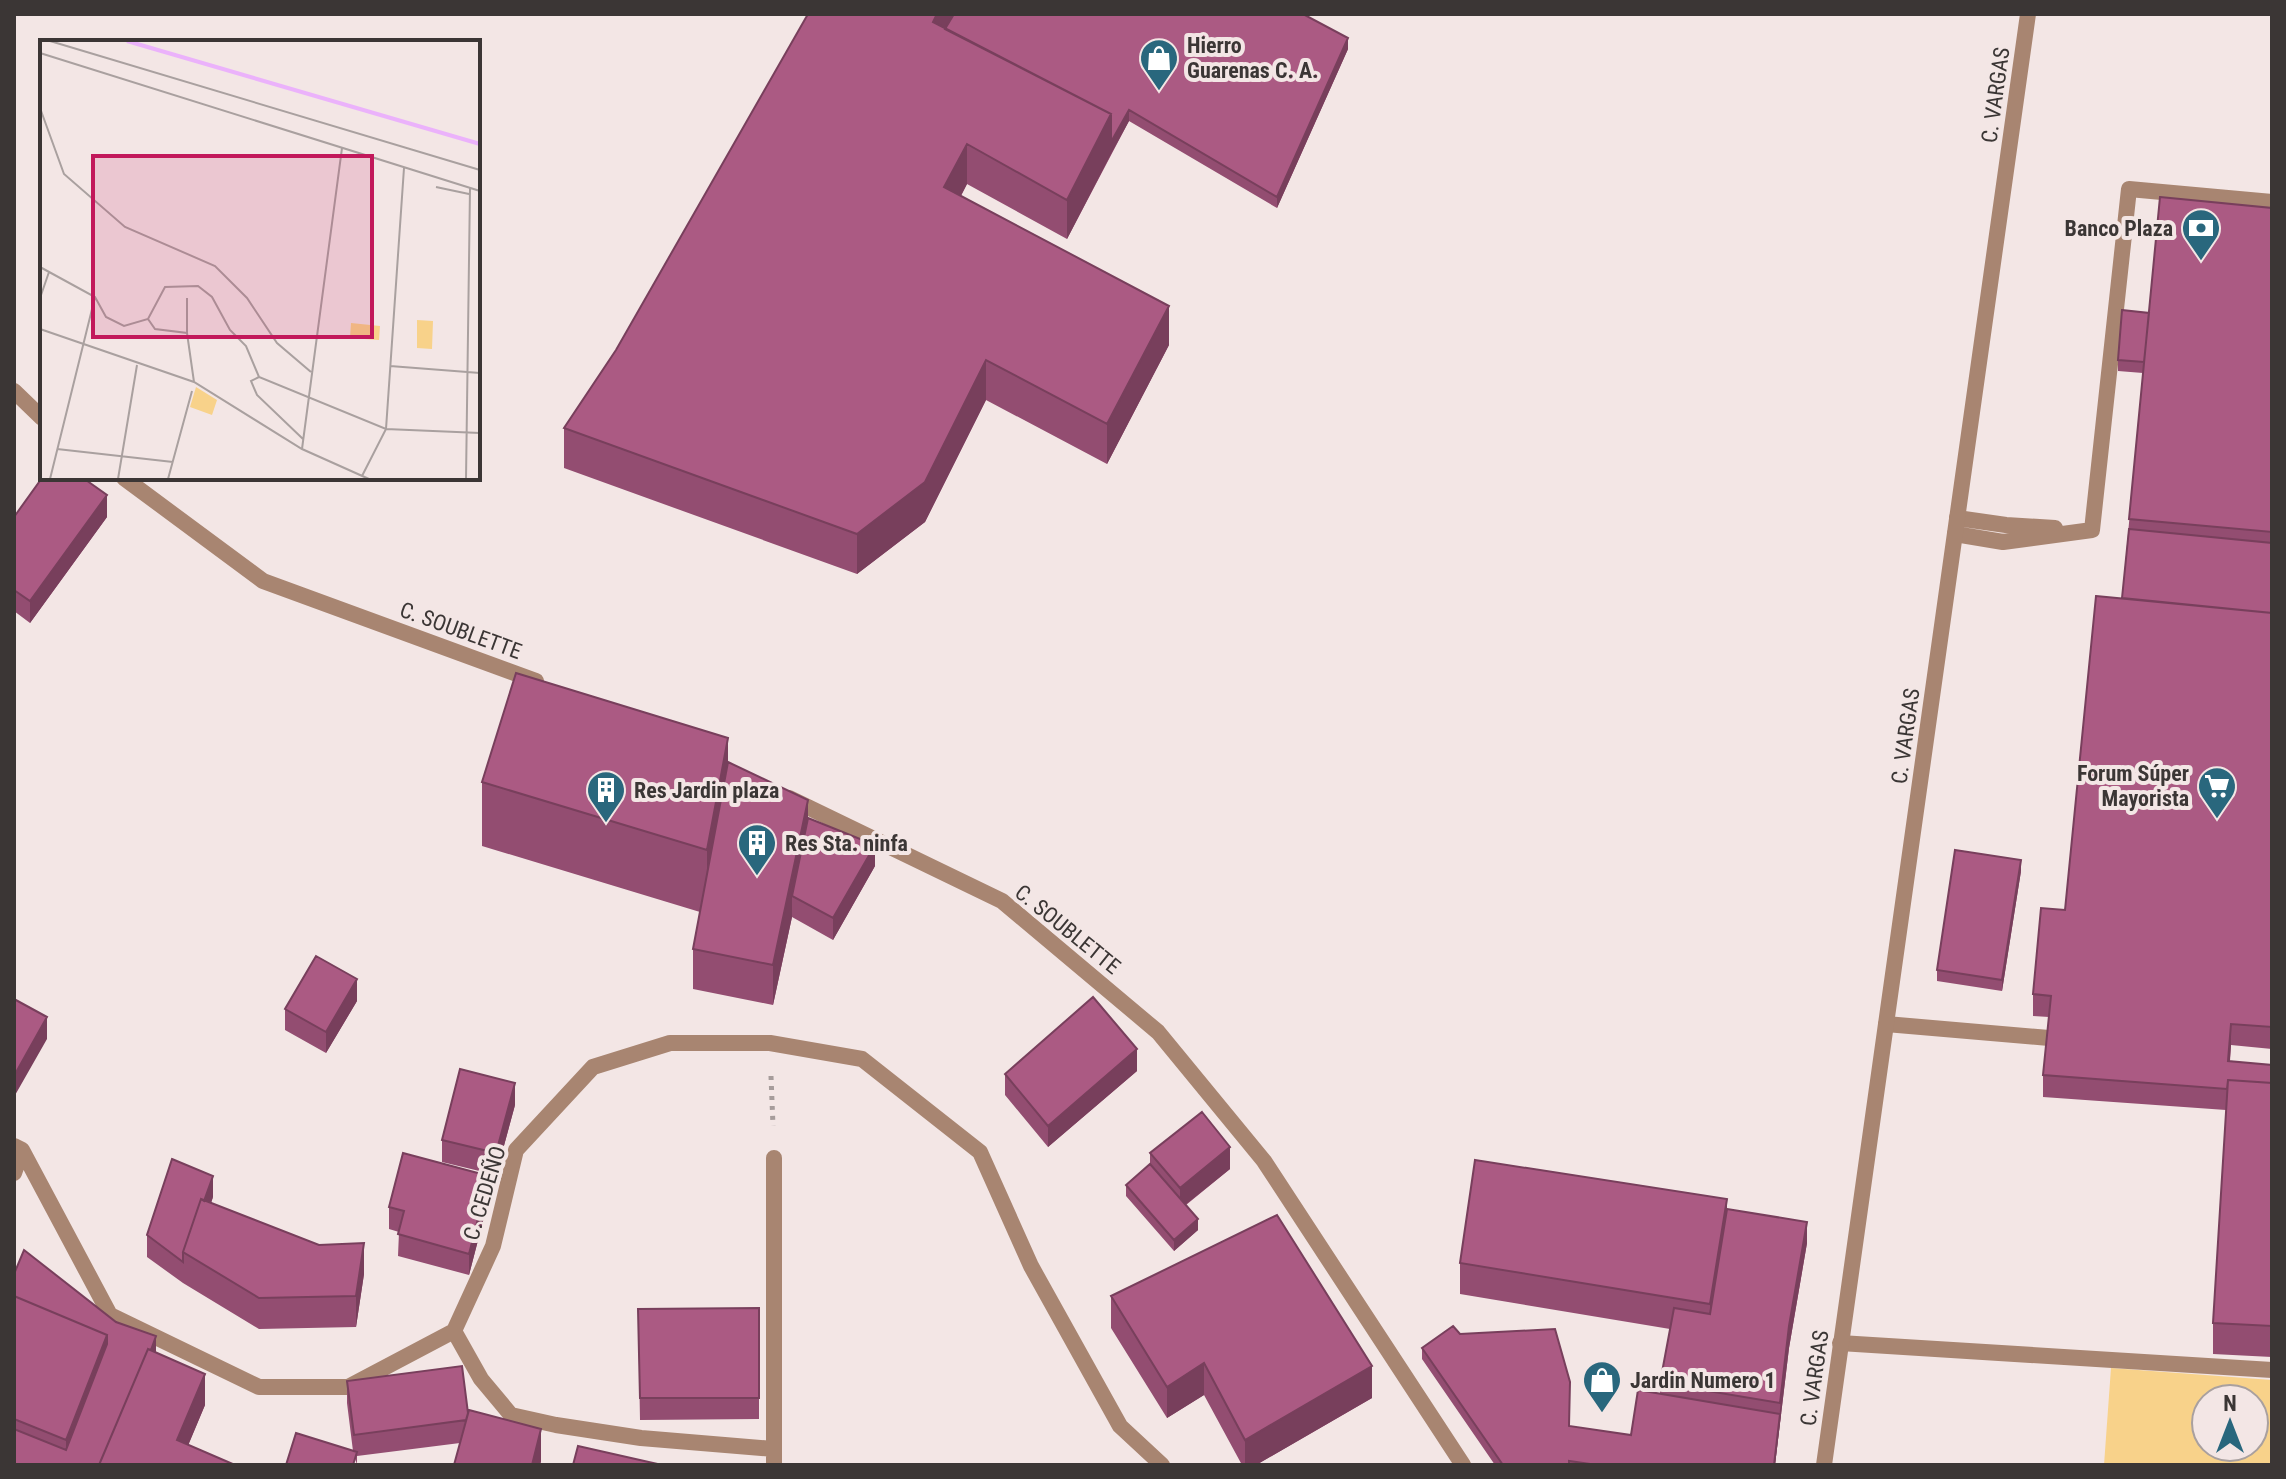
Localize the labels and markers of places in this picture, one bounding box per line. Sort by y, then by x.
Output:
place label: Hierro Guarenas C. A. [1187,33,1318,83]
shop icon: Hierro Guarenas C. A. [1138,37,1180,92]
bank icon: Banco Plaza [2180,207,2222,262]
place label: Banco Plaza [2065,216,2173,241]
place label: Forum Súper Mayorista [2077,761,2189,811]
supermarket icon: Forum Súper Mayorista [2196,765,2238,820]
building icon: Res Jardin plaza [585,769,627,824]
place label: Res Jardin plaza [634,778,779,803]
building icon: Res Sta. ninfa [736,822,778,877]
place label: Res Sta. ninfa [785,831,908,856]
shop icon: Jardin Numero 1 [1581,1359,1623,1414]
place label: Jardin Numero 1 [1630,1368,1776,1393]

